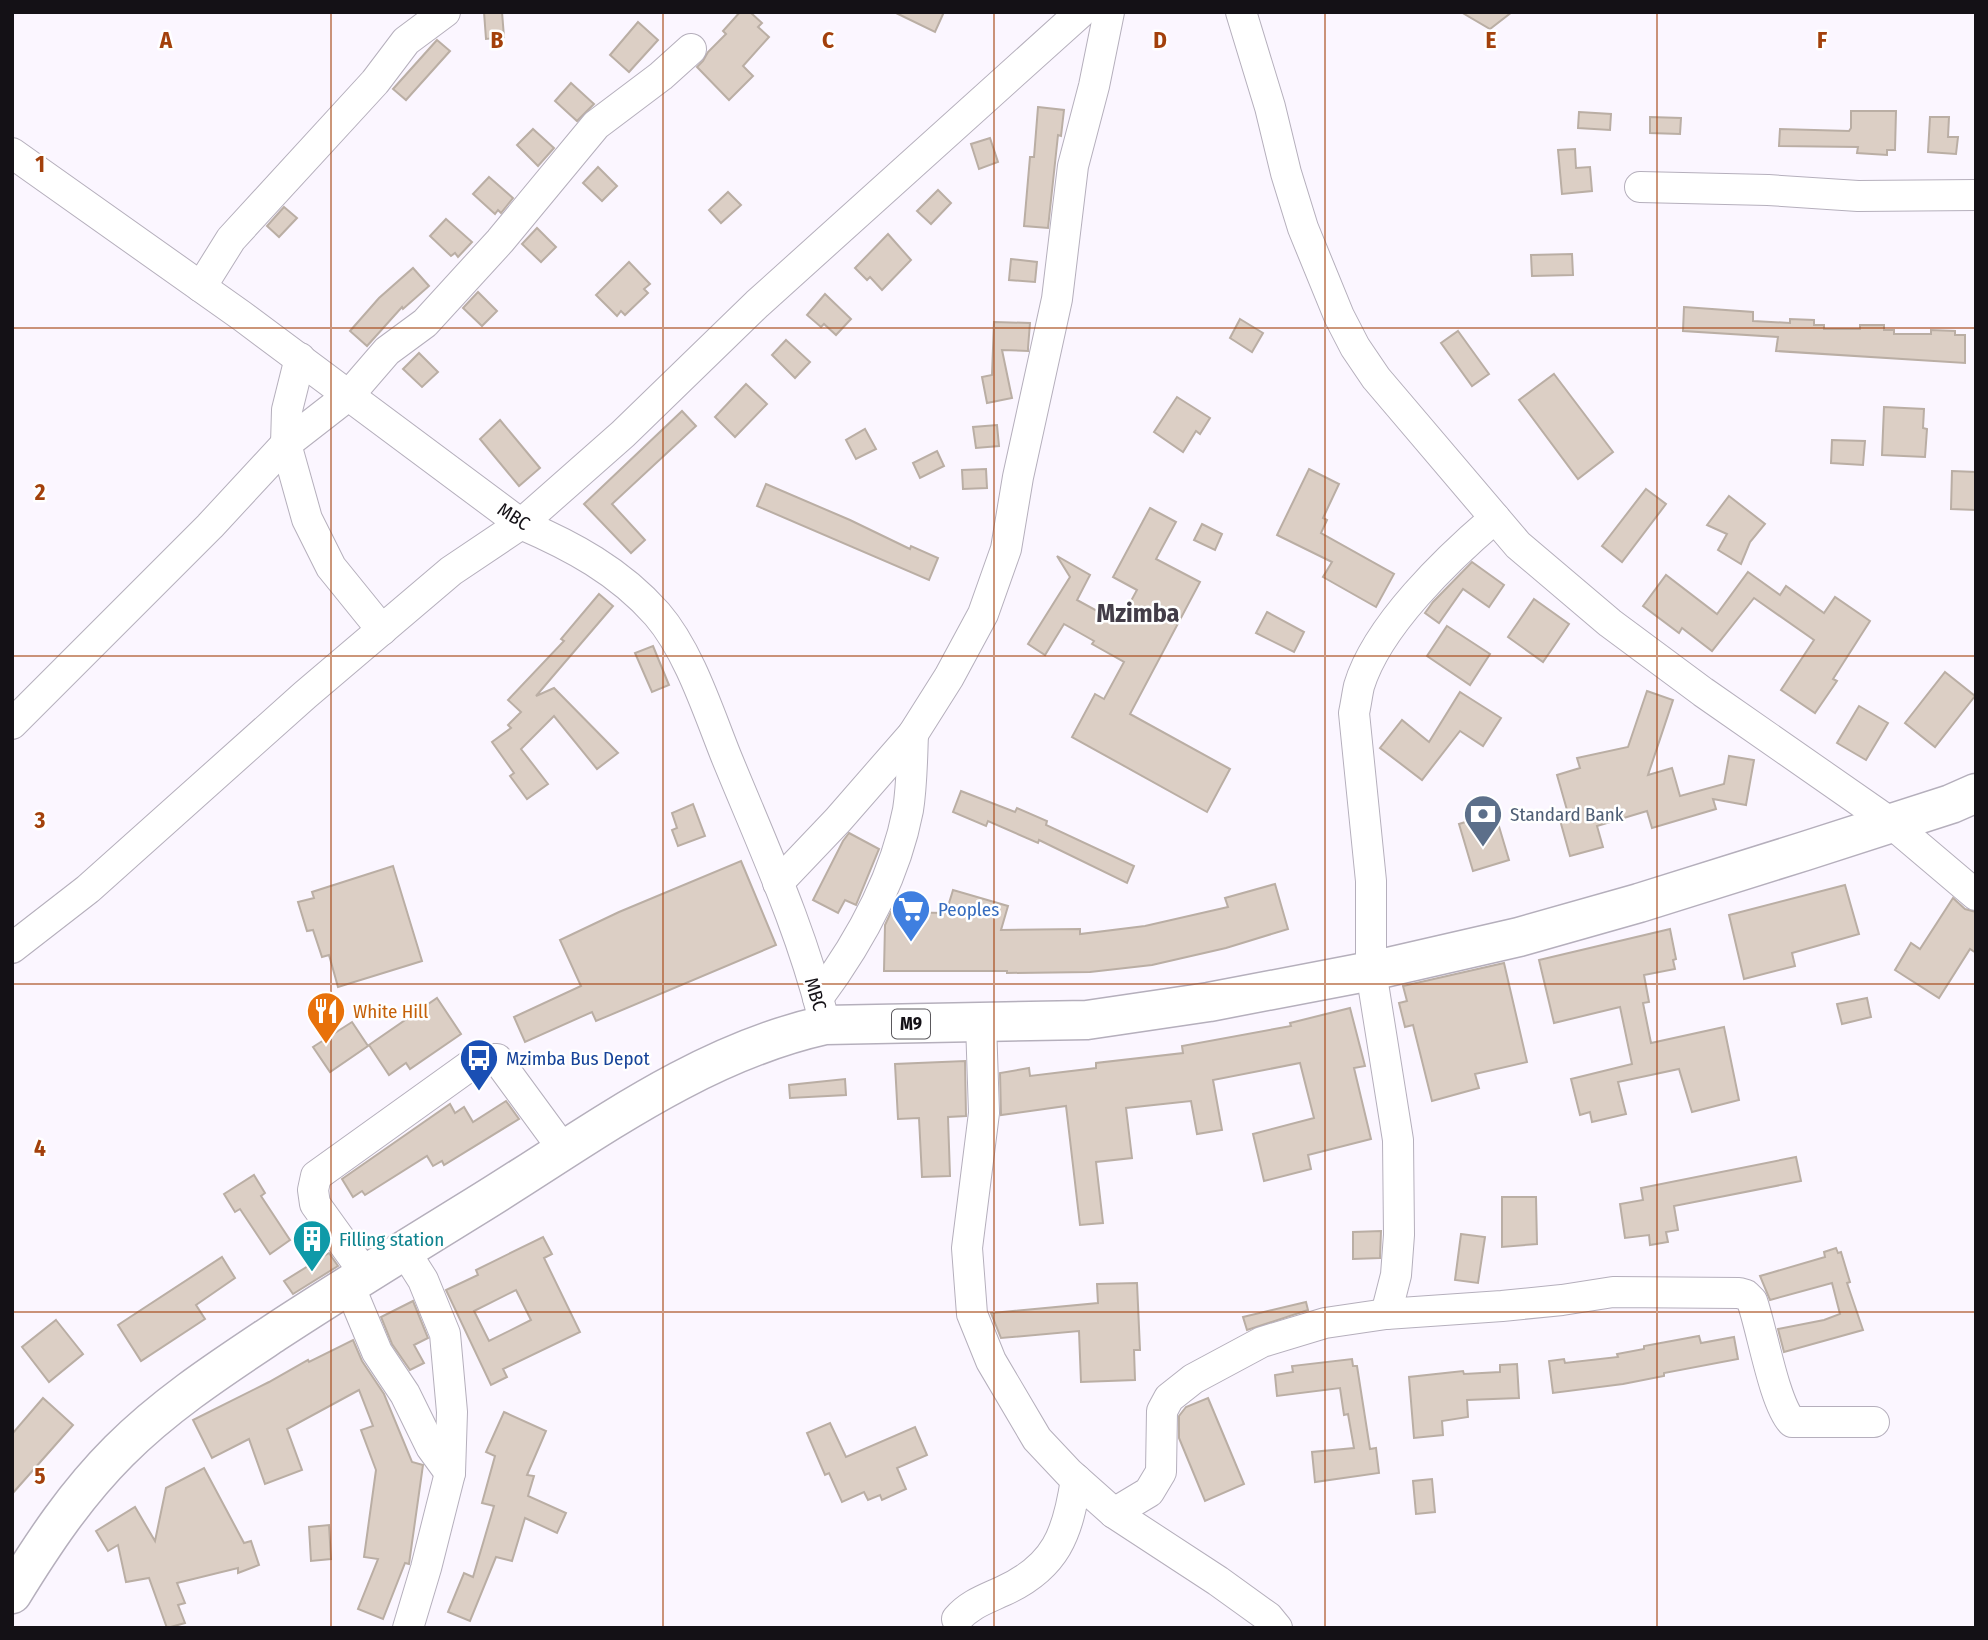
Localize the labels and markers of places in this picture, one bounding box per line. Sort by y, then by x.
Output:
bank icon: Standard Bank [1462,793,1504,848]
place label: Standard Bank [1510,803,1624,826]
supermarket icon: Peoples [890,888,932,943]
place label: Peoples [938,898,999,921]
restaurant icon: White Hill [305,990,347,1045]
place label: White Hill [353,1000,428,1023]
bus stop icon: Mzimba Bus Depot [458,1037,500,1092]
place label: Mzimba Bus Depot [506,1047,651,1070]
building icon: Filling station [291,1218,333,1273]
place label: Filling station [339,1228,444,1251]

